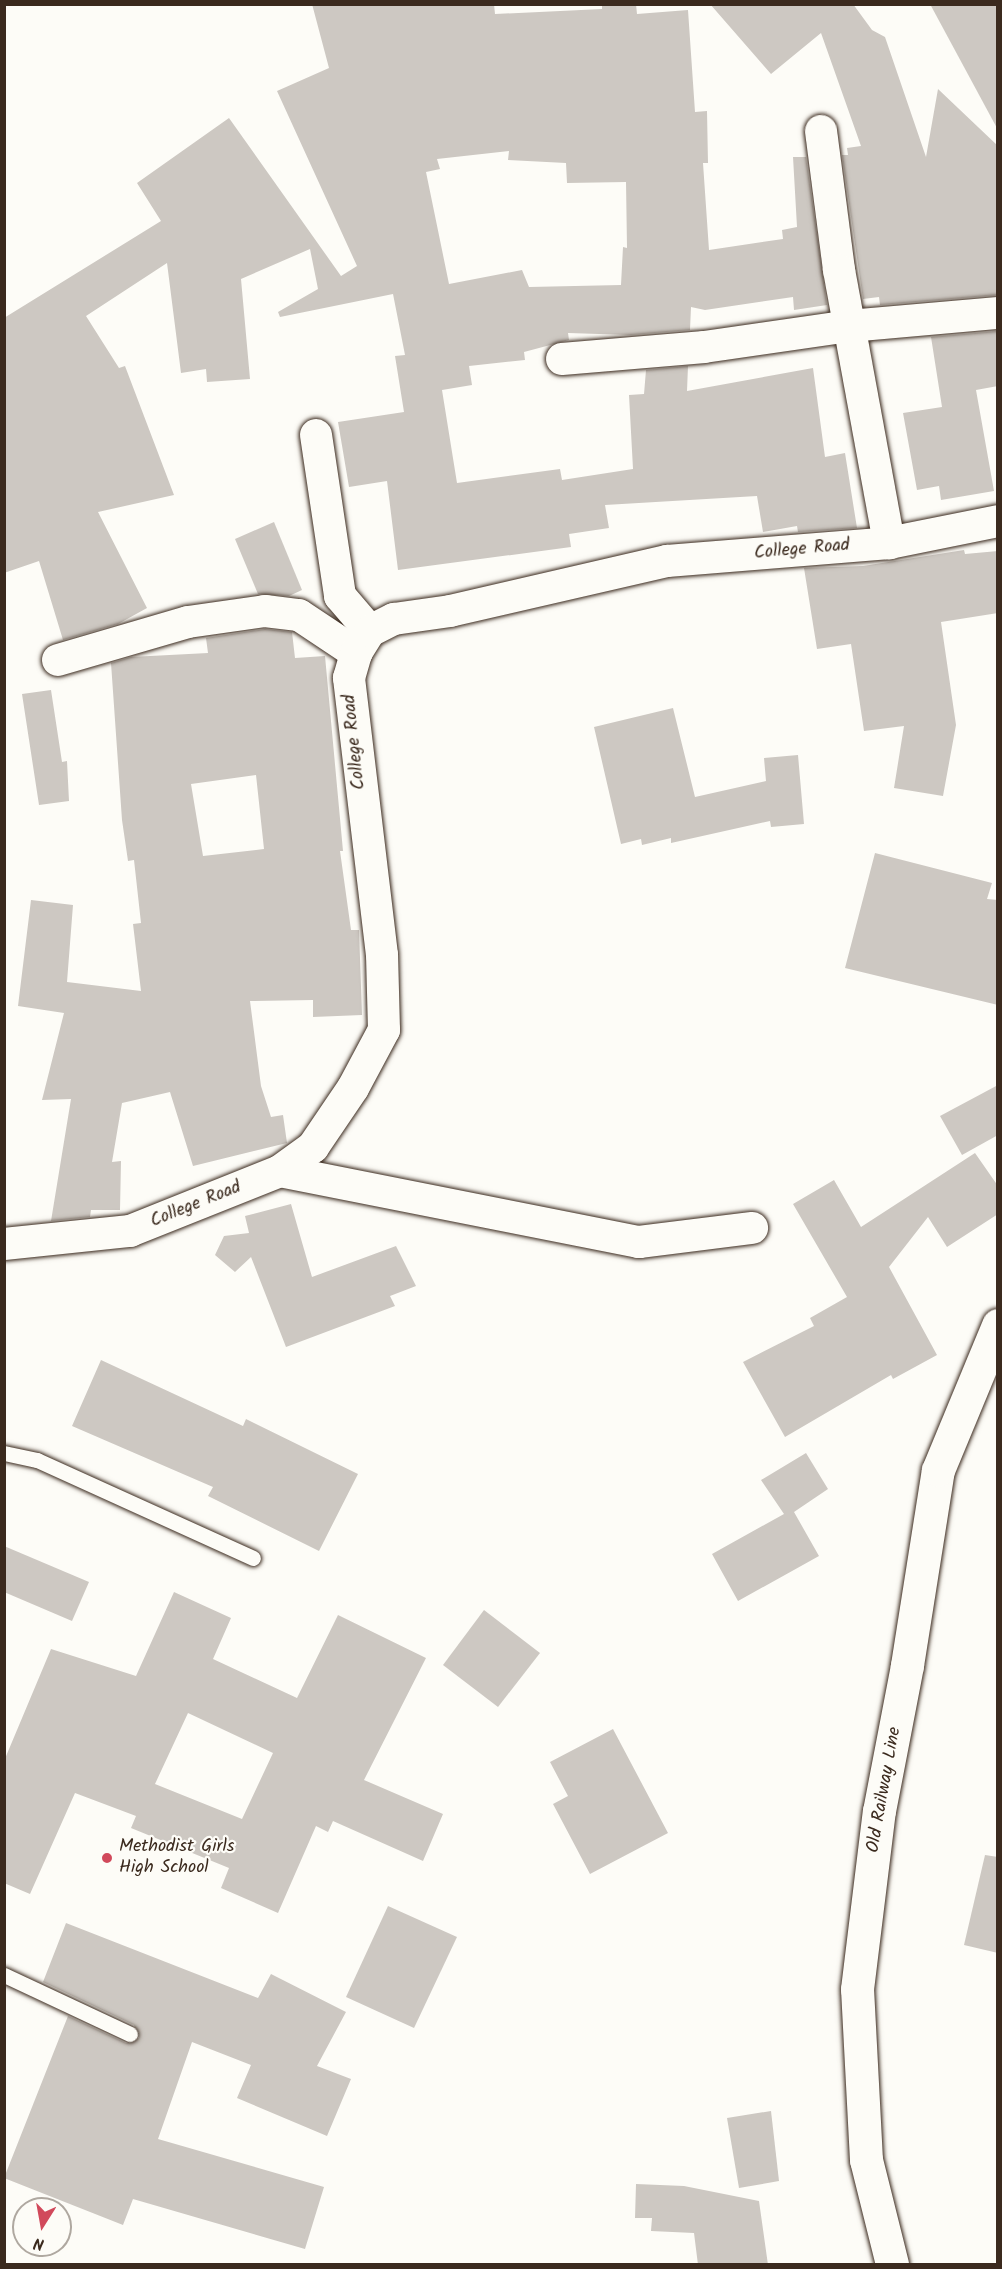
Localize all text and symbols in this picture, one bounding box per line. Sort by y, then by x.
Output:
street label: College Road [753,535,851,565]
street label: College Road [339,693,371,791]
street label: College Road [148,1177,244,1233]
street label: Old Railway Line [863,1725,907,1855]
place label: Methodist Girls High School [119,1837,235,1880]
marker: Methodist Girls High School [100,1851,114,1865]
north arrow [12,2197,72,2257]
text: N [32,2230,46,2256]

